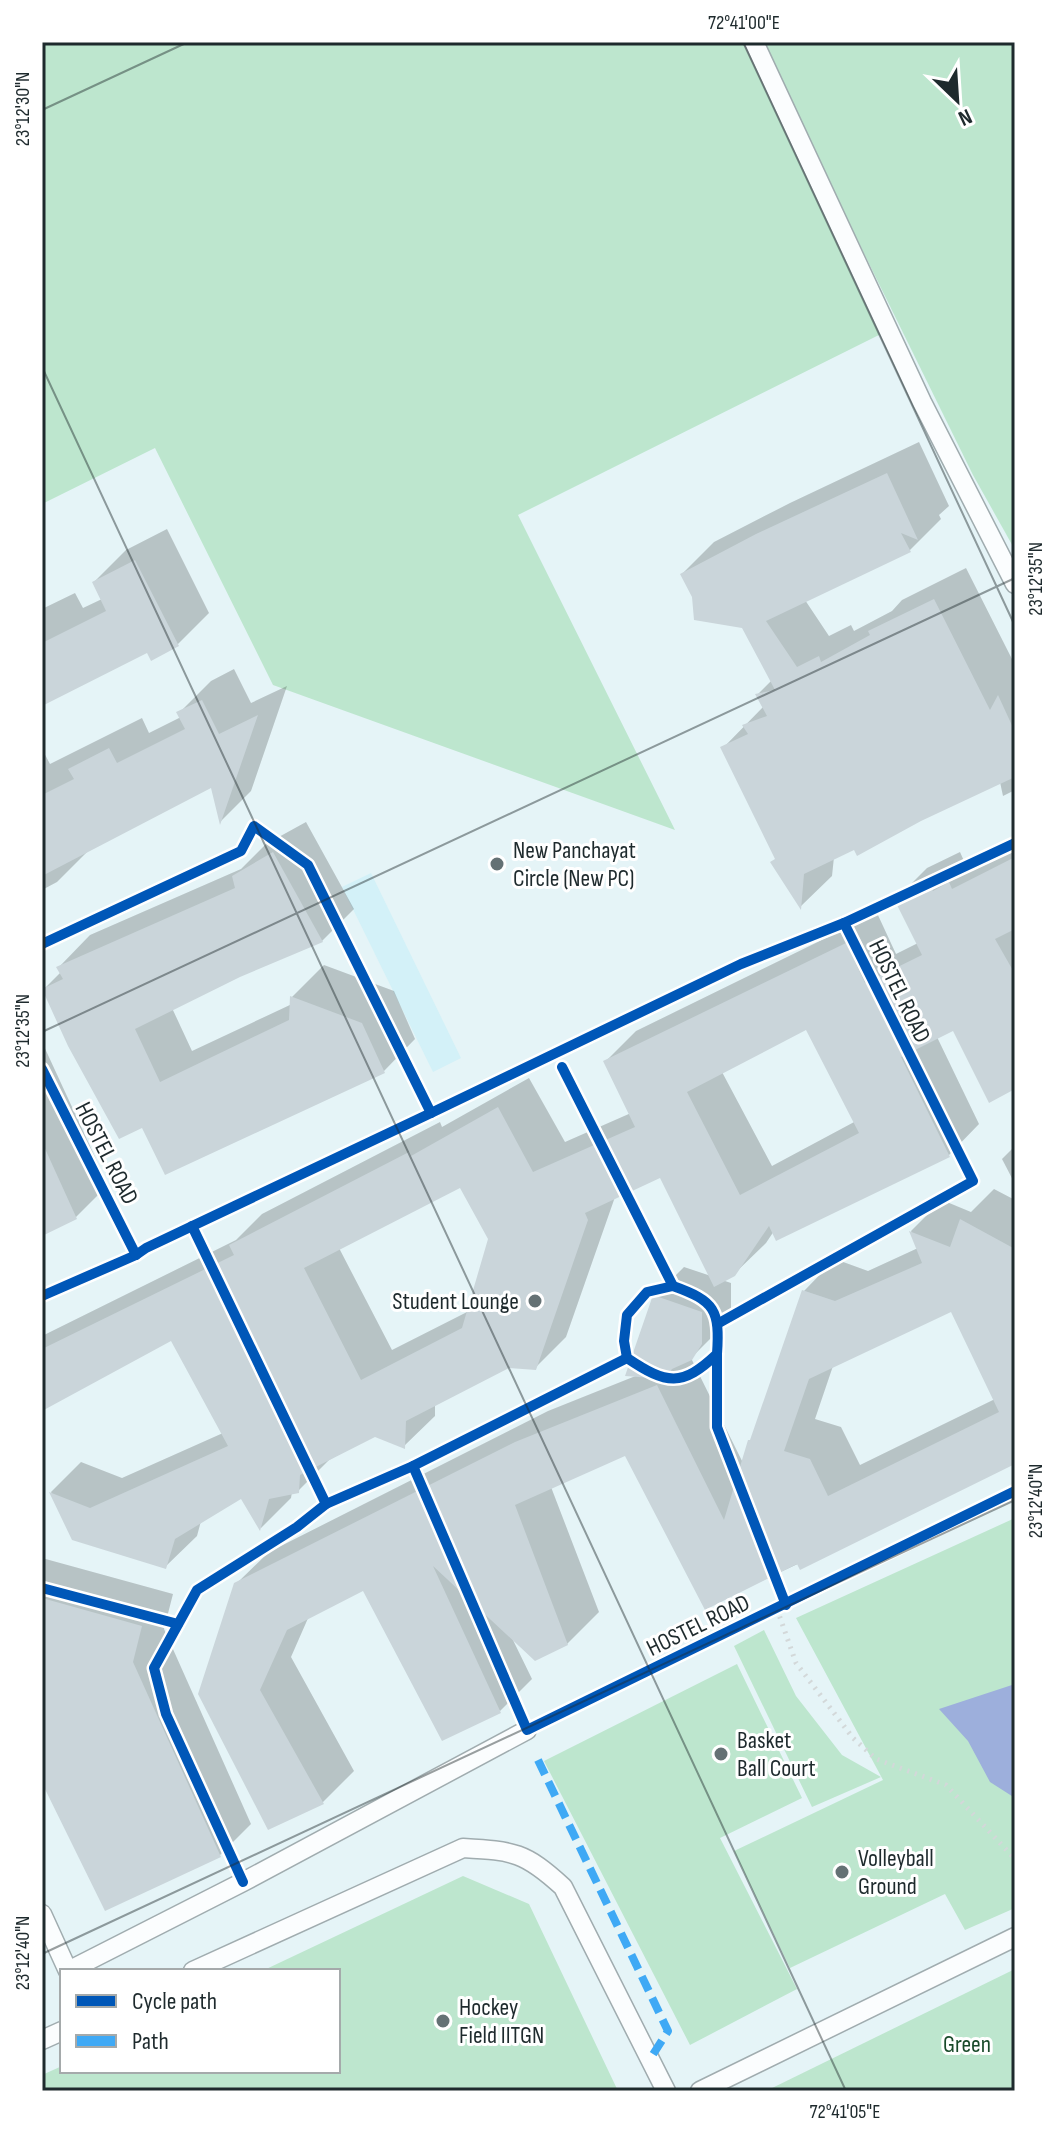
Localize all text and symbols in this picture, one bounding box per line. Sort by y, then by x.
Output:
text: 72°41'00"E [708,11,780,35]
north arrow [917,60,997,140]
text: 23°12'30"N [11,72,35,146]
text: N [954,102,976,131]
text: 23°12'35"N [1024,542,1048,616]
place label: New Panchayat Circle (New PC) [513,836,636,893]
marker: New Panchayat Circle (New PC) [488,855,506,873]
street label: HOSTEL ROAD [862,935,937,1047]
text: 23°12'35"N [11,994,35,1068]
street label: HOSTEL ROAD [68,1097,145,1209]
place label: Student Lounge [392,1287,519,1316]
marker: Student Lounge [526,1292,544,1310]
text: 23°12'40"N [1024,1464,1048,1538]
street label: HOSTEL ROAD [642,1588,754,1663]
place label: Basket Ball Court [737,1726,816,1783]
marker: Basket Ball Court [712,1745,730,1763]
place label: Volleyball Ground [858,1844,934,1901]
marker: Volleyball Ground [833,1863,851,1881]
text: 23°12'40"N [11,1916,35,1990]
legend [60,1969,340,2073]
text: Cycle path [132,1987,217,2016]
place label: Hockey Field IITGN [459,1993,544,2050]
marker: Hockey Field IITGN [434,2012,452,2030]
text: Path [132,2027,169,2056]
park label: Green [943,2030,991,2059]
text: 72°41'05"E [810,2100,880,2124]

